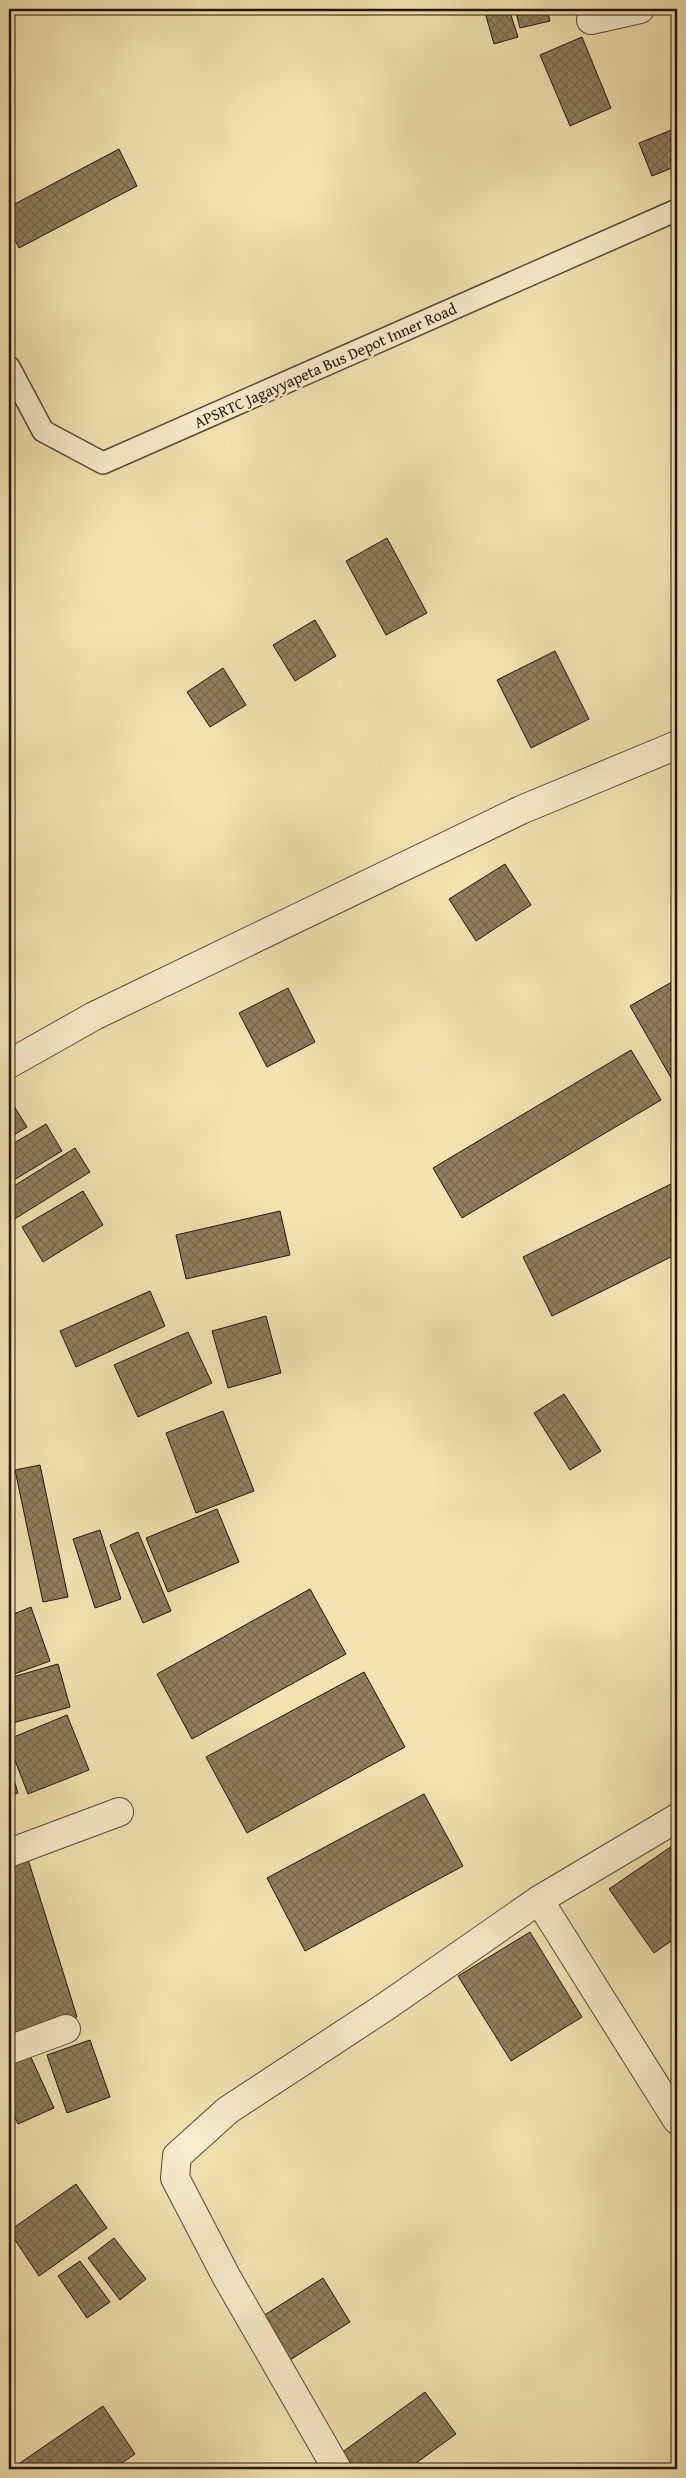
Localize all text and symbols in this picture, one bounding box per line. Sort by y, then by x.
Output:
street label: APSRTC Jagayyapeta Bus Depot Inner Road [190,296,461,434]

